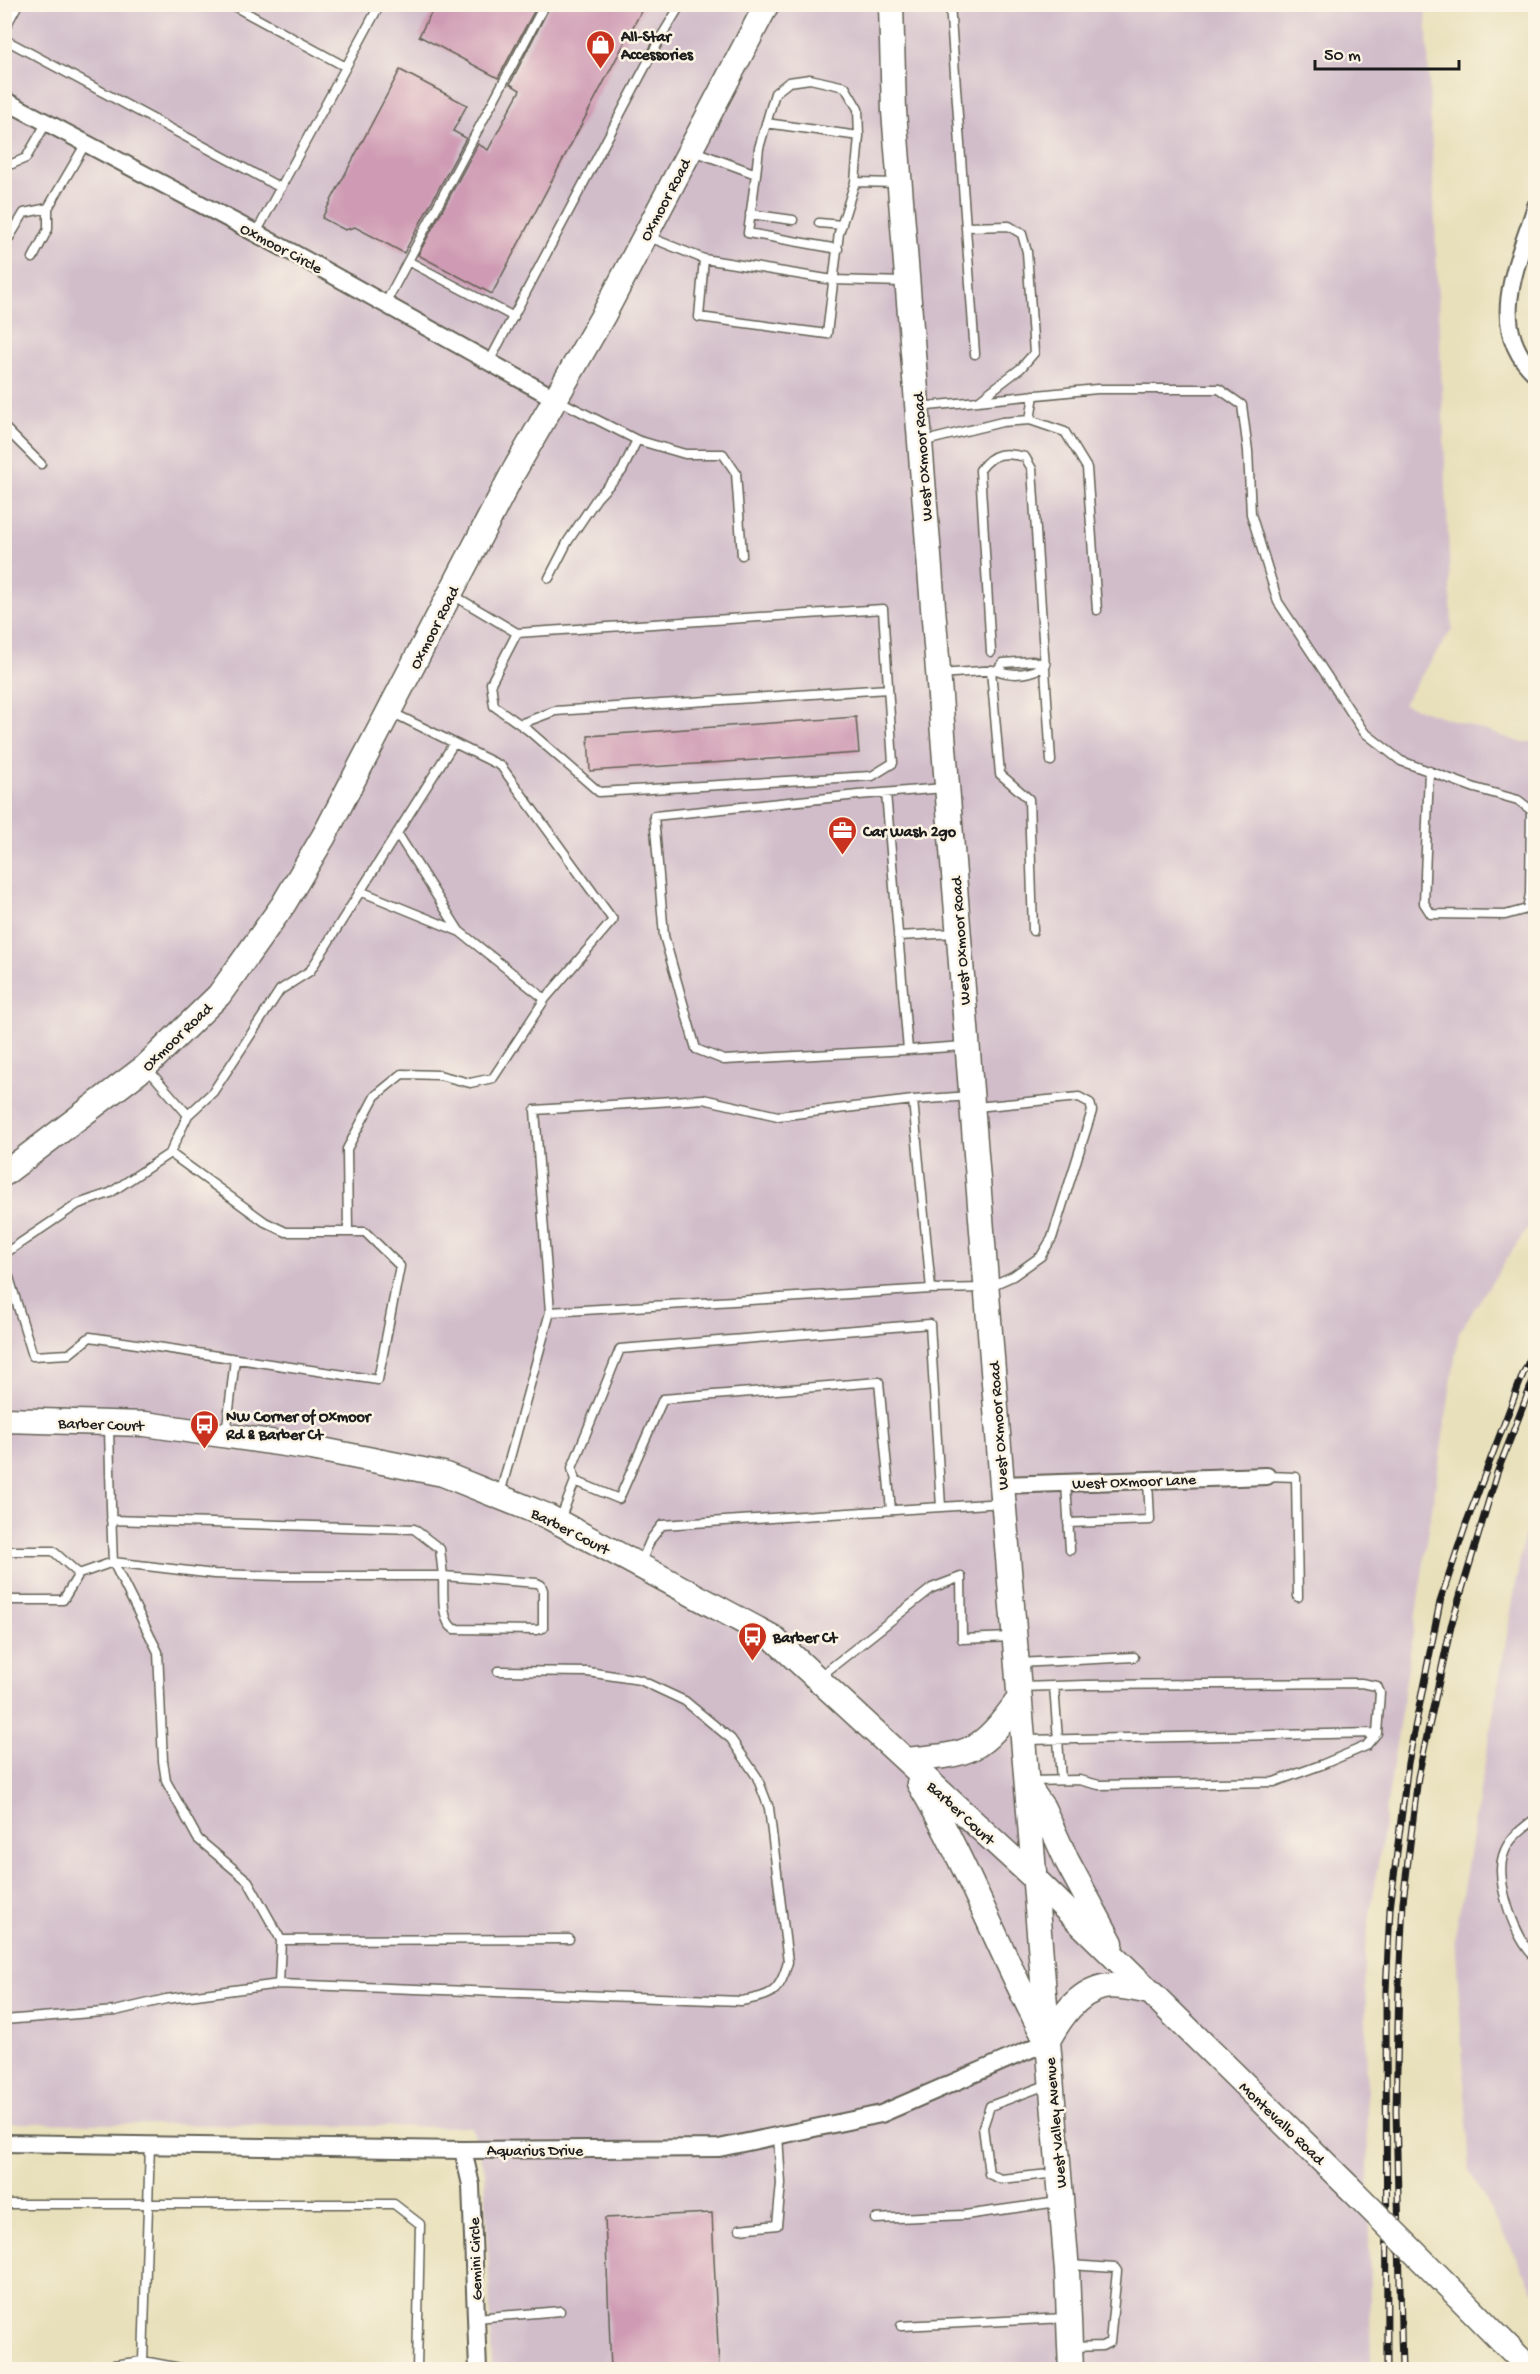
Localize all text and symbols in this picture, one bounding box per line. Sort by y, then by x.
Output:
shop icon: All-Star Accessories [584,28,616,70]
place label: All-Star Accessories [620,29,694,66]
scale bar [1315,33,1459,71]
text: 50 m [1324,46,1361,67]
street label: Oxmoor Road [637,155,697,245]
street label: Oxmoor Circle [236,220,325,280]
street label: West Oxmoor Road [910,390,938,522]
street label: Oxmoor Road [407,583,466,673]
office icon: Car Wash 2go [826,814,858,856]
place label: Car Wash 2go [862,824,957,843]
street label: West Oxmoor Road [948,874,976,1006]
street label: Oxmoor Road [139,999,219,1077]
street label: West Oxmoor Road [986,1359,1014,1491]
bus stop icon: NW Corner of Oxmoor Rd & Barber Ct [189,1408,221,1450]
place label: NW Corner of Oxmoor Rd & Barber Ct [225,1408,373,1446]
street label: Barber Court [57,1415,145,1438]
street label: West Oxmoor Lane [1072,1472,1197,1495]
street label: Barber Court [526,1505,613,1562]
bus stop icon: Barber Ct [736,1620,768,1662]
place label: Barber Ct [772,1630,839,1649]
street label: Barber Court [921,1778,998,1852]
street label: West Valley Avenue [1042,2056,1073,2189]
street label: Montevallo Road [1234,2079,1329,2171]
street label: Aquarius Drive [487,2143,584,2162]
street label: Gemini Circle [467,2216,488,2301]

